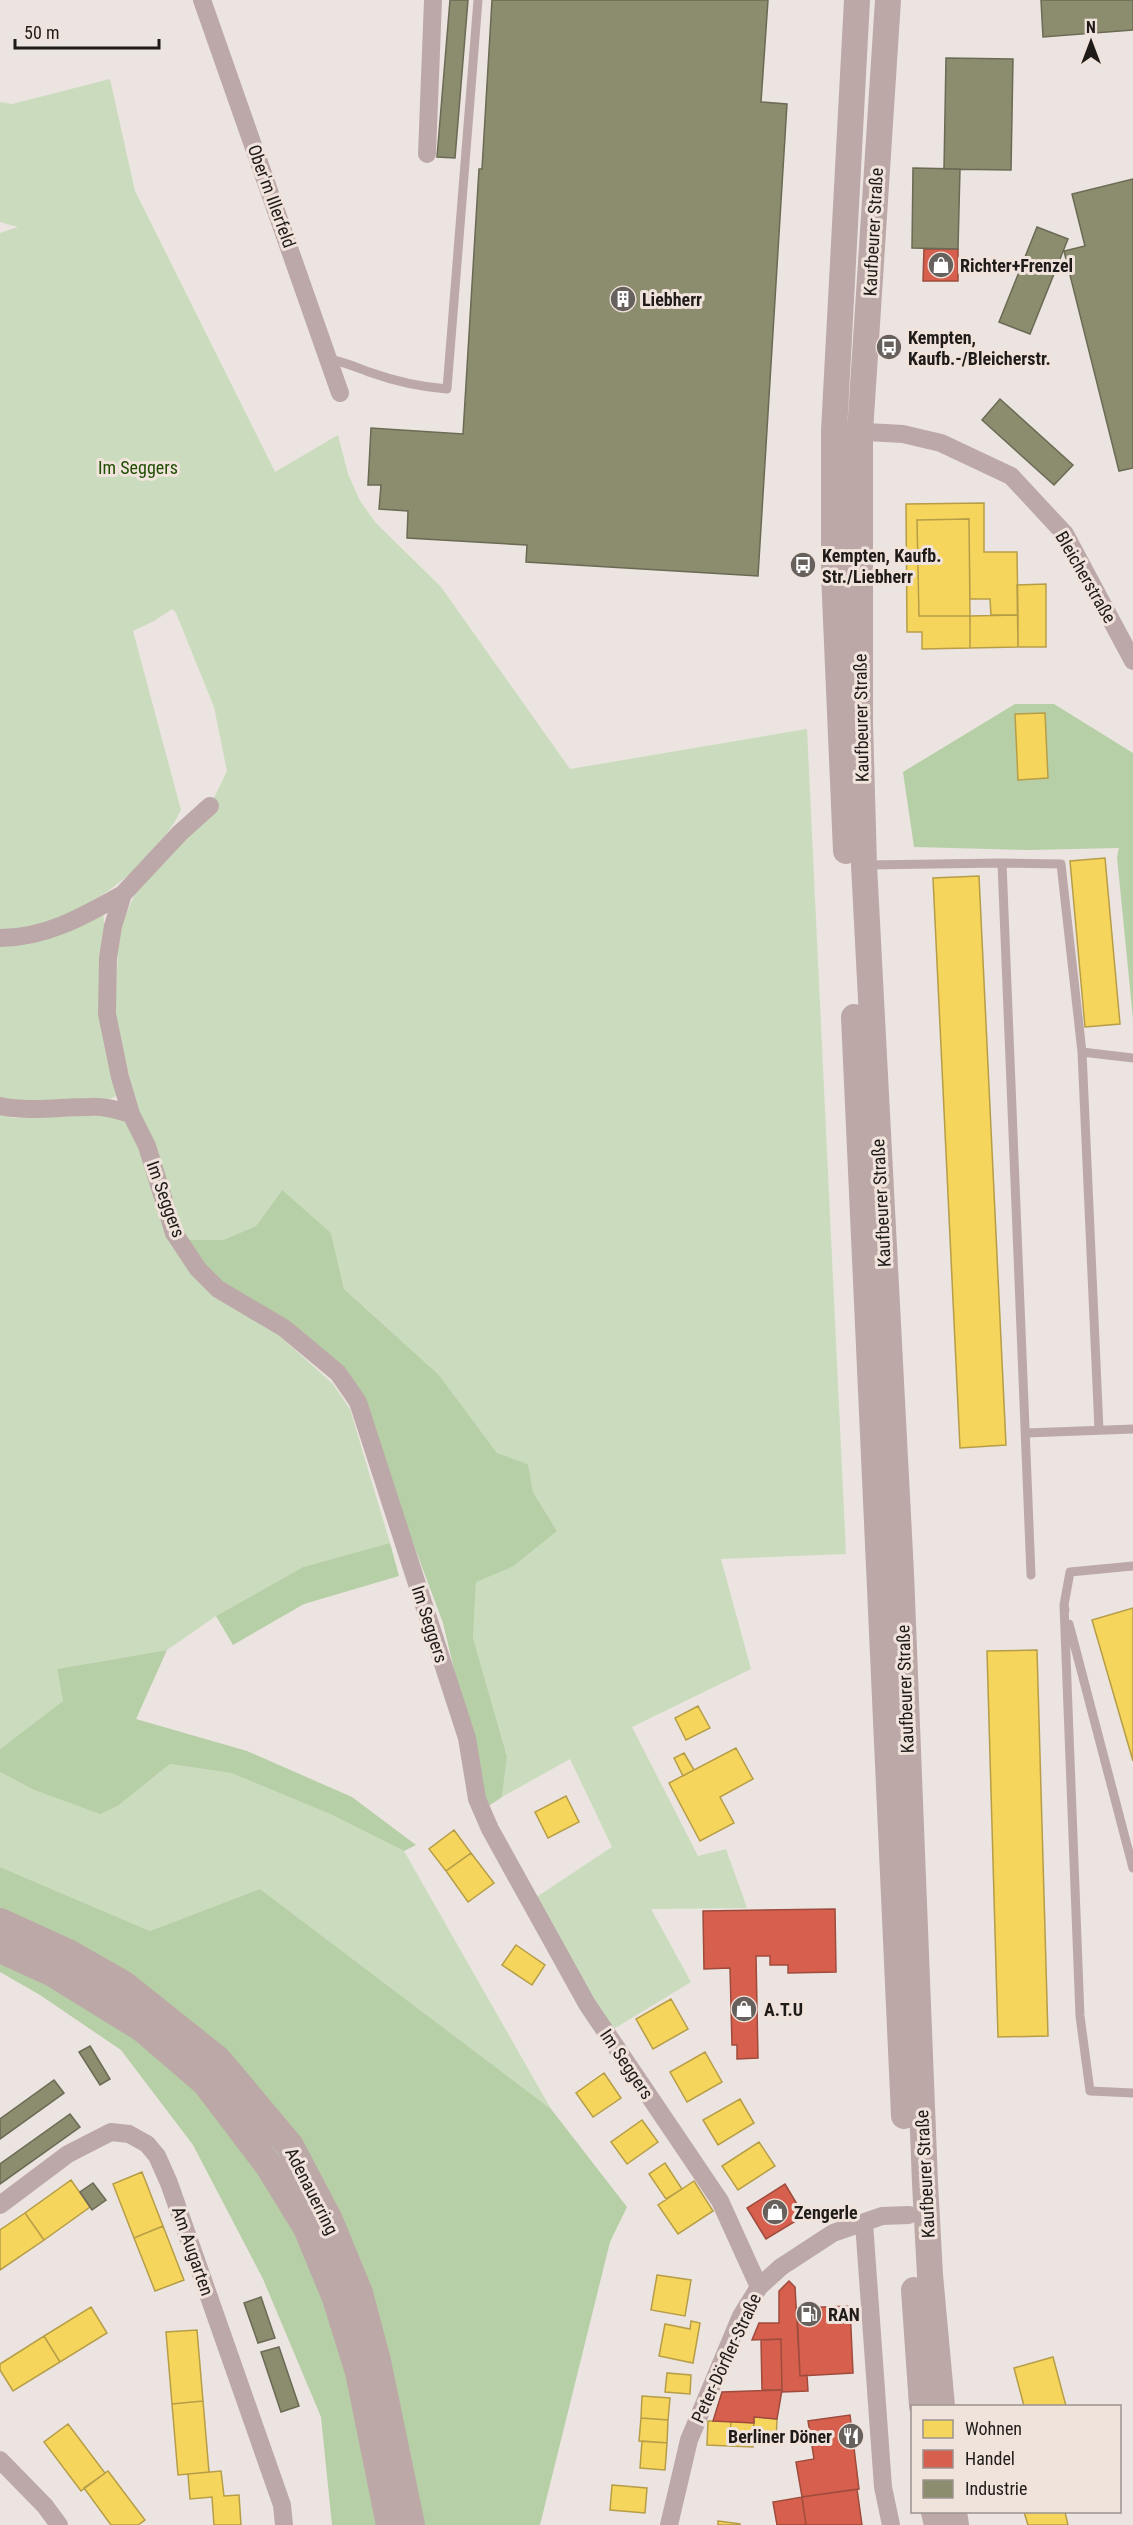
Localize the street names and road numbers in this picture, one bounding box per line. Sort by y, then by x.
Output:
street label: Ober'm Illerfeld [244,142,300,250]
street label: Kaufbeurer Straße [859,167,887,297]
street label: Bleicherstraße [1051,527,1121,627]
street label: Kaufbeurer Straße [849,654,873,782]
street label: Kaufbeurer Straße [867,1138,895,1268]
street label: Im Seggers [142,1158,190,1240]
street label: Im Seggers [408,1583,452,1665]
street label: Kaufbeurer Straße [892,1624,918,1754]
street label: Im Seggers [596,2025,658,2103]
street label: Kaufbeurer Straße [911,2109,939,2239]
street label: Adenauerring [281,2144,343,2238]
street label: Am Augarten [168,2204,218,2298]
street label: Peter-Dörfler-Straße [687,2290,765,2426]

